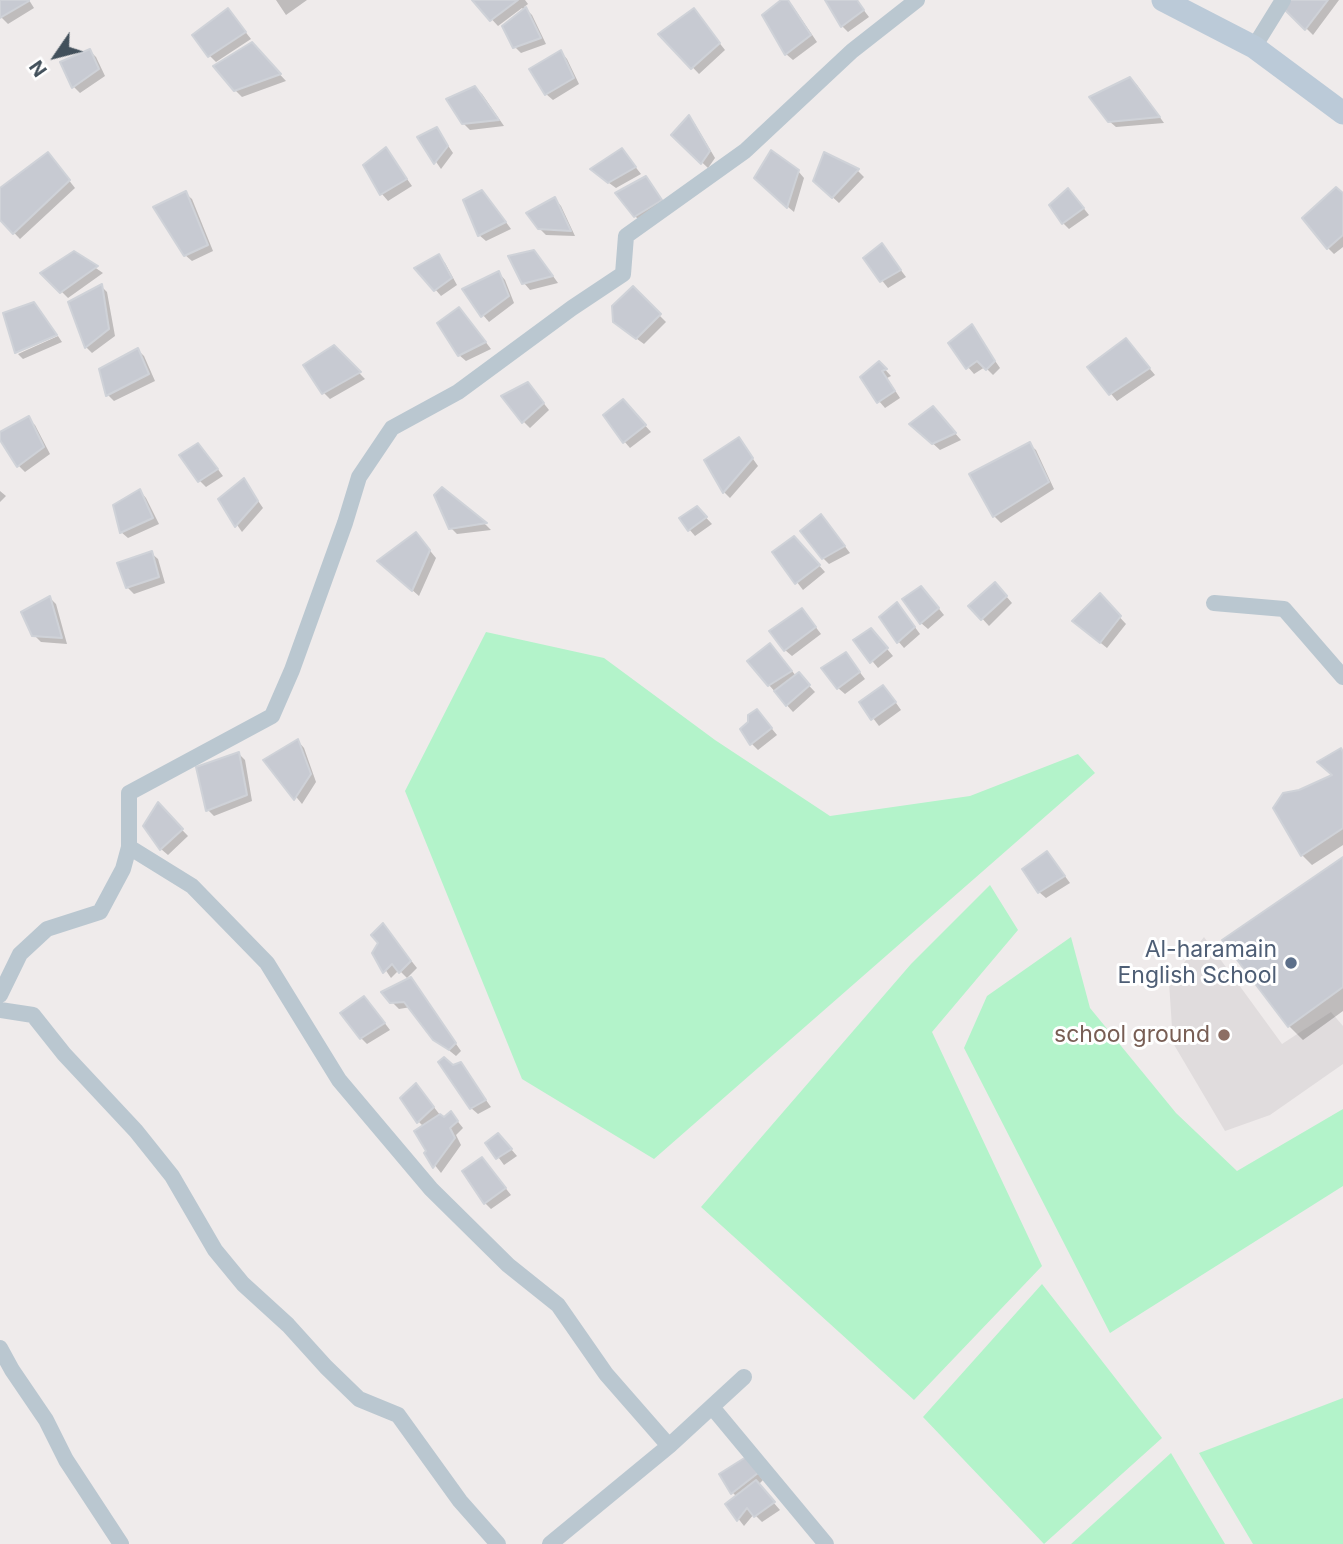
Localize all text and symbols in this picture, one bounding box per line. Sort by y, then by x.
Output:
north arrow [21,21,91,91]
text: N [25,56,52,81]
place label: Al-haramain English School [1117,936,1277,990]
marker: Al-haramain English School [1283,955,1299,971]
place label: school ground [1054,1021,1210,1049]
marker: school ground [1216,1027,1232,1043]

